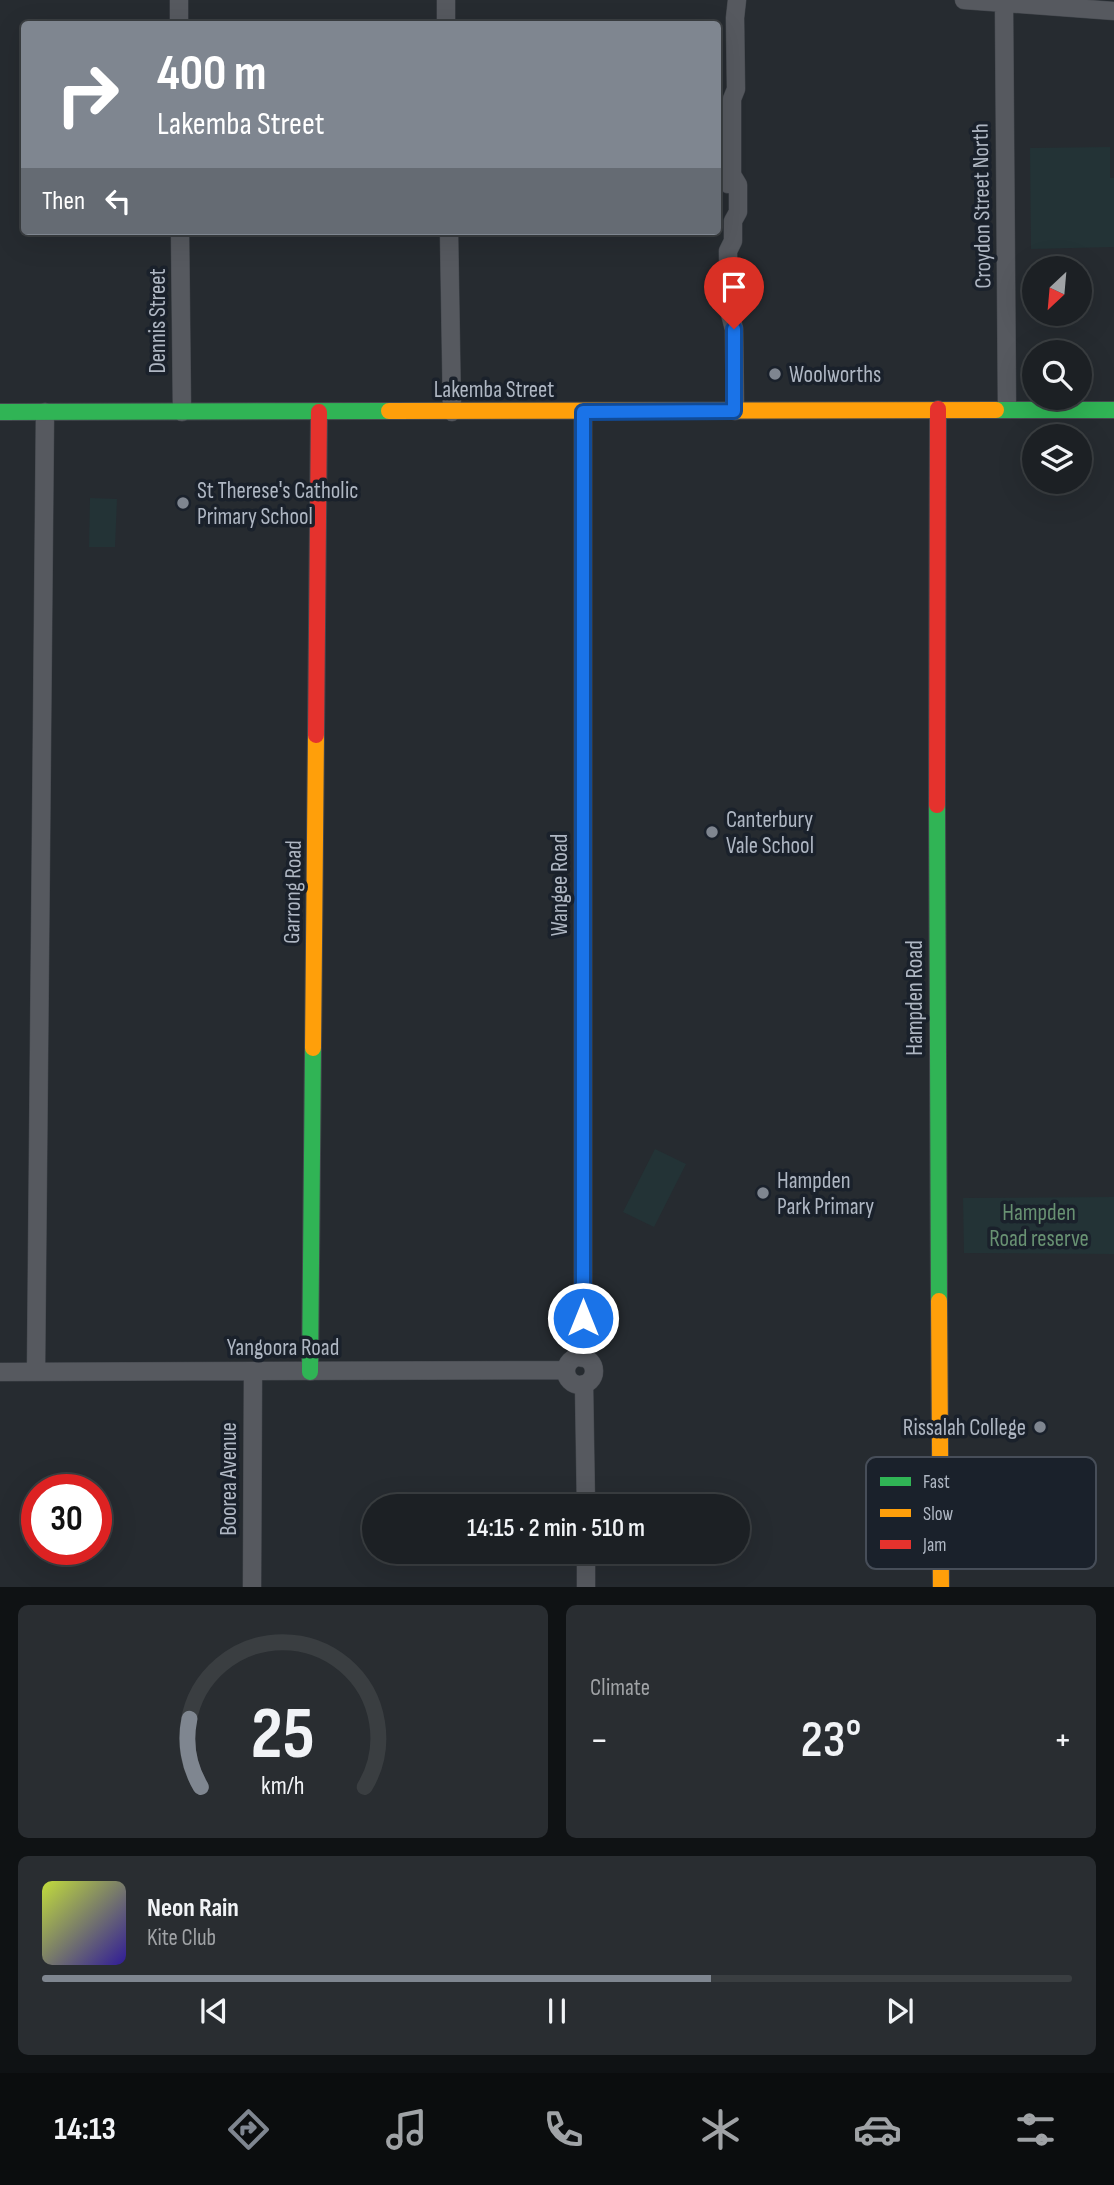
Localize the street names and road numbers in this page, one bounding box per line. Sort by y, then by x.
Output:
street label: Croydon Street North [967,123,997,289]
street label: Dennis Street [144,269,172,373]
street label: Lakemba Street [434,376,554,404]
street label: Wangee Road [546,834,574,936]
street label: Garrong Road [278,840,308,944]
street label: Hampden Road [901,940,929,1056]
street label: Yangoora Road [227,1334,339,1362]
street label: Boorea Avenue [215,1422,243,1536]

